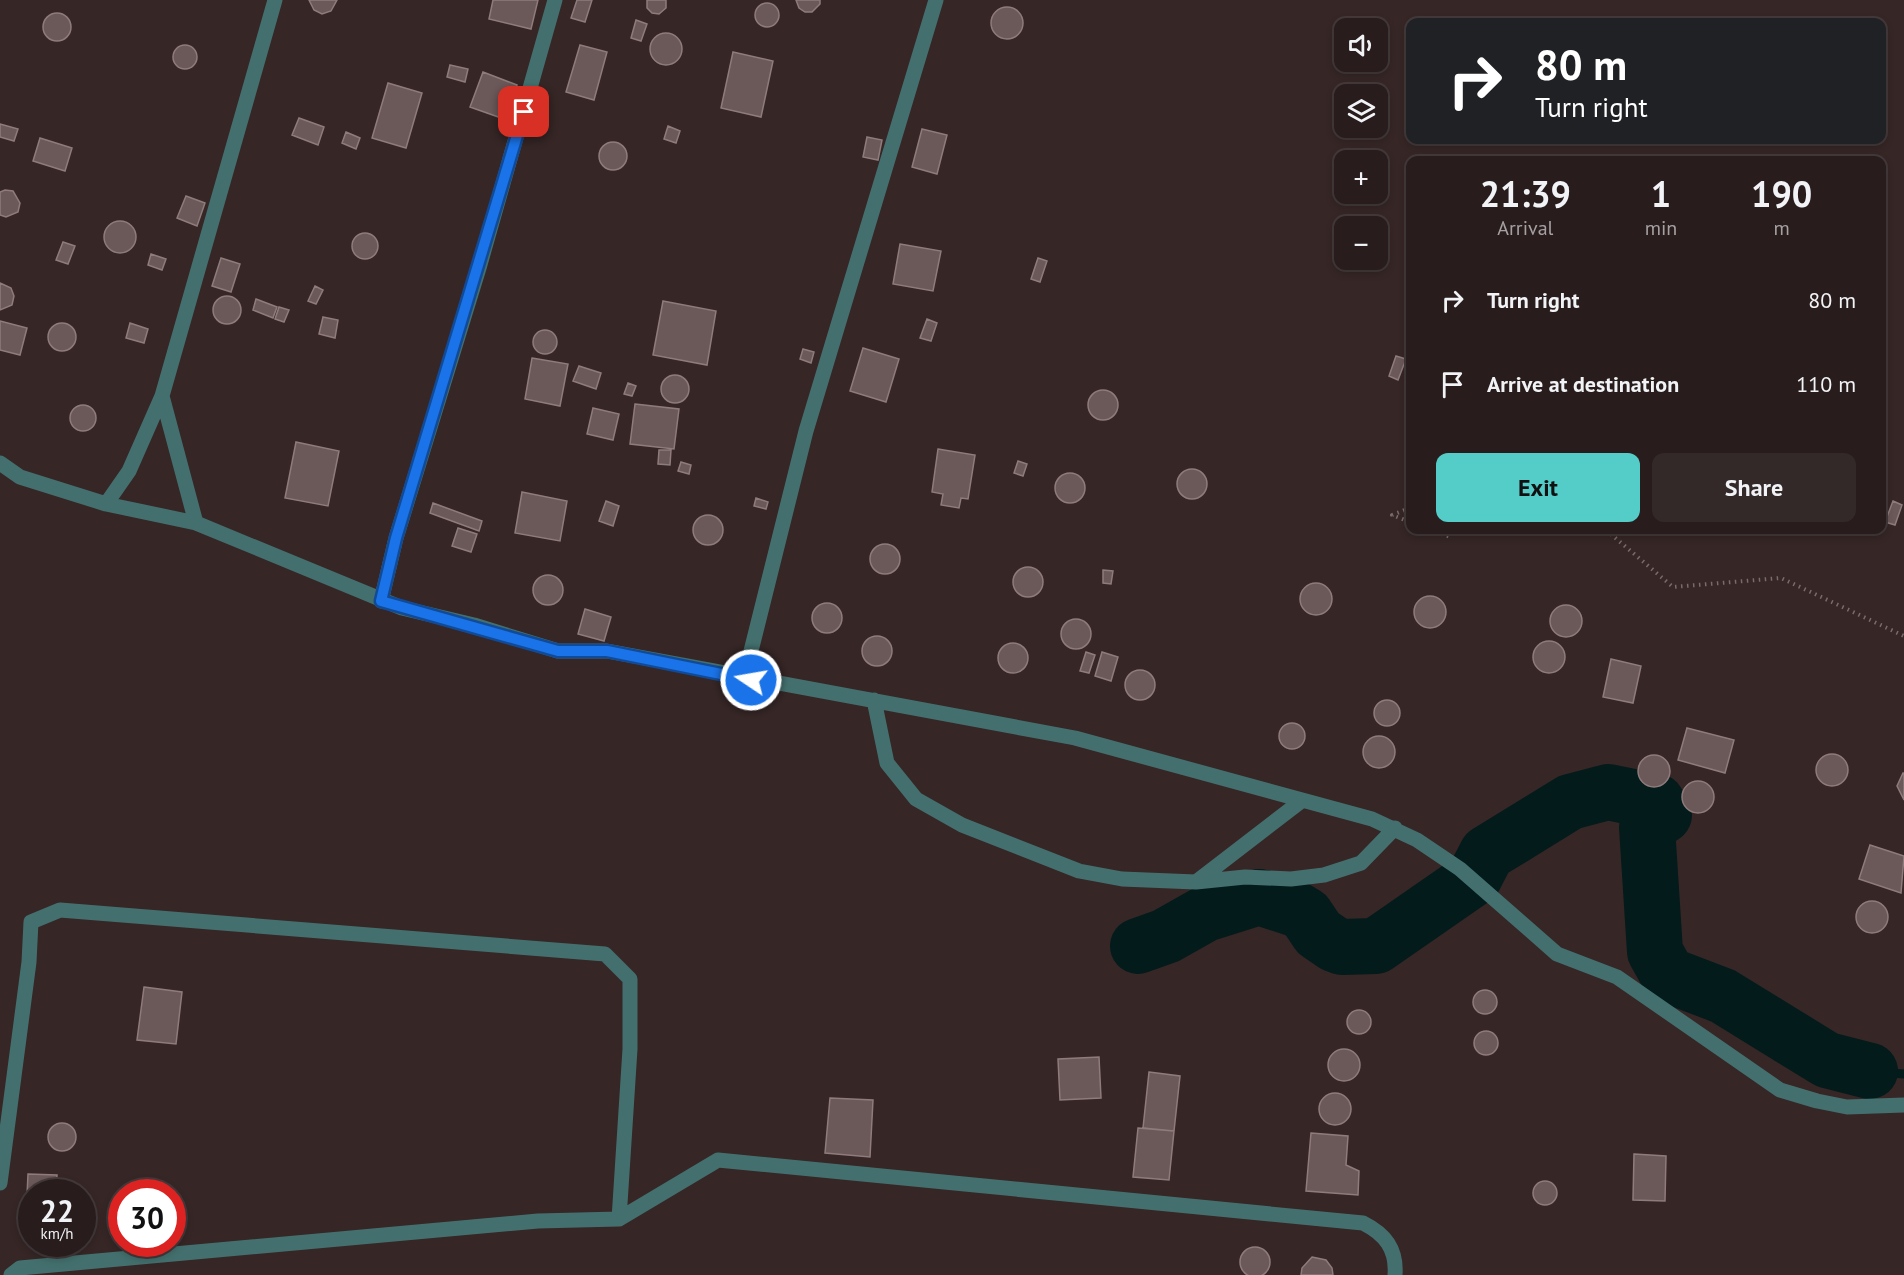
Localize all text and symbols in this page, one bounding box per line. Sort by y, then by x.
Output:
map controls [1334,18,1388,270]
button: sound [1334,18,1388,72]
text: 80 m [1535,37,1627,92]
icon: right [1436,42,1514,120]
button: layers [1334,84,1388,138]
pin [498,86,549,137]
text: Turn right [1535,90,1648,124]
icon: arrive [507,95,540,128]
button: + [1334,150,1388,204]
text: 21:39 [1480,170,1571,217]
text: 1 [1651,170,1671,217]
text: 190 [1751,170,1812,217]
text: Arrival [1497,215,1553,241]
text: min [1645,215,1677,241]
text: m [1774,215,1790,241]
button: − [1334,216,1388,270]
icon: right [1436,284,1469,317]
text: Turn right [1487,286,1579,314]
text: 80 m [1808,286,1856,314]
icon: arrive [1436,368,1469,401]
text: Arrive at destination [1487,370,1679,398]
text: 110 m [1796,370,1856,398]
button: Exit [1436,453,1640,522]
button: Share [1652,453,1856,522]
position arrow [719,648,783,712]
speed limit sign: 30 [108,1179,186,1257]
text: 22 [40,1191,74,1230]
text: km/h [41,1224,73,1243]

